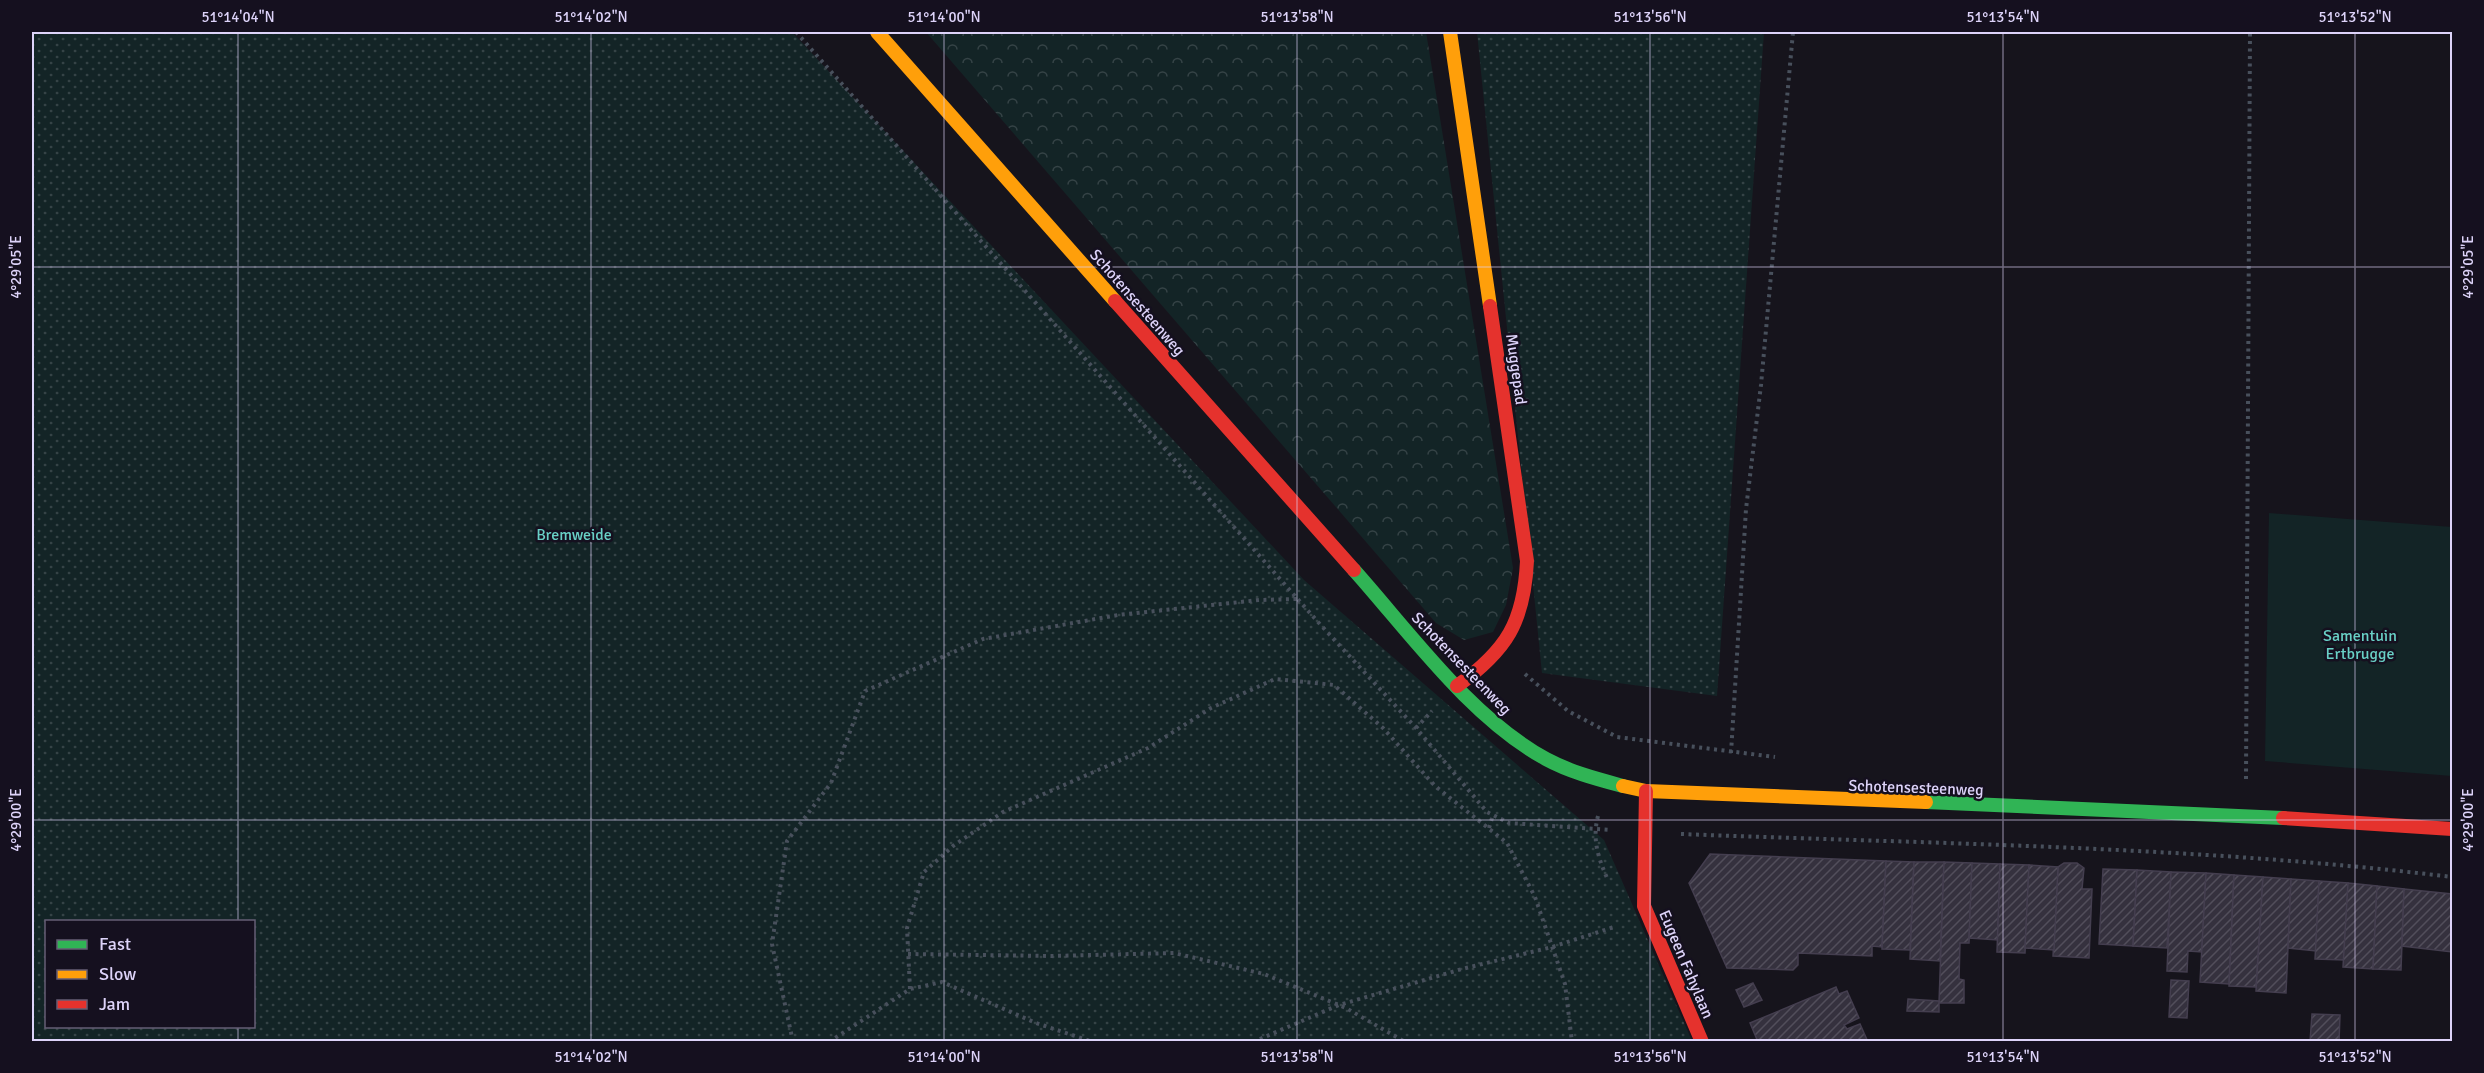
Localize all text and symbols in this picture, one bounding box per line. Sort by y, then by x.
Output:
text: 51°14'04"N [201,8,275,26]
text: 51°14'02"N [554,8,628,26]
text: 51°14'00"N [907,8,981,26]
text: 51°13'58"N [1260,8,1334,26]
text: 51°13'56"N [1613,8,1687,26]
text: 51°13'54"N [1966,8,2040,26]
text: 51°13'52"N [2318,8,2392,26]
text: 4°29'05"E [7,235,25,299]
text: 4°29'05"E [2459,235,2477,299]
street label: Schotensesteenweg [1085,245,1189,360]
street label: Muggepad [1501,332,1531,406]
park label: Bremweide [536,525,612,545]
street label: Schotensesteenweg [1407,608,1515,719]
park label: Samentuin Ertbrugge [2323,626,2397,664]
street label: Schotensesteenweg [1848,776,1984,800]
text: 4°29'00"E [7,788,25,852]
text: 4°29'00"E [2459,788,2477,852]
street label: Eugeen Fahylaan [1654,907,1718,1022]
legend [45,920,255,1028]
text: Fast [99,933,131,955]
text: Slow [99,963,136,985]
text: Jam [99,993,130,1015]
text: 51°14'02"N [554,1048,628,1066]
text: 51°14'00"N [907,1048,981,1066]
text: 51°13'58"N [1260,1048,1334,1066]
text: 51°13'56"N [1613,1048,1687,1066]
text: 51°13'54"N [1966,1048,2040,1066]
text: 51°13'52"N [2318,1048,2392,1066]

